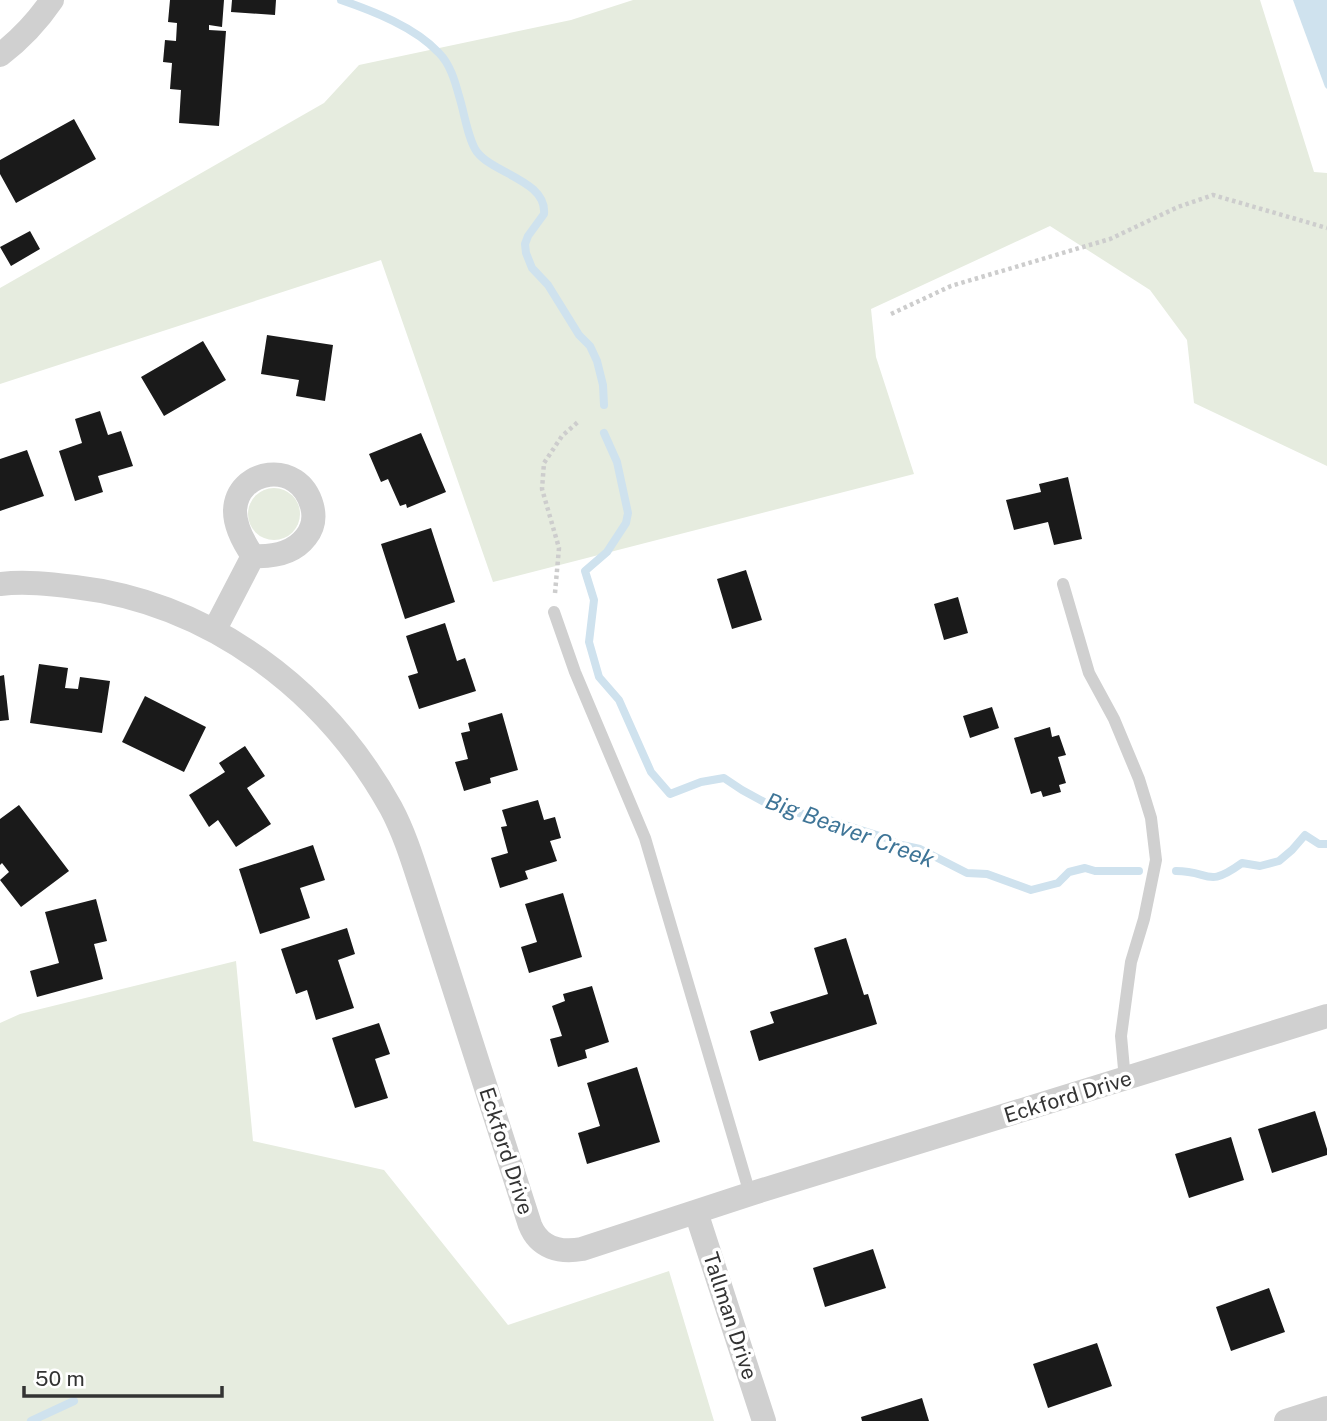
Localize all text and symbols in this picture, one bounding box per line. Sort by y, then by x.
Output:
water label: Big Beaver Creek [762,786,939,873]
street label: Eckford Drive [1001,1065,1135,1128]
street label: Eckford Drive [474,1084,539,1218]
street label: Tallman Drive [698,1249,763,1383]
scale bar [24,1354,222,1398]
text: 50 m [35,1366,85,1391]

